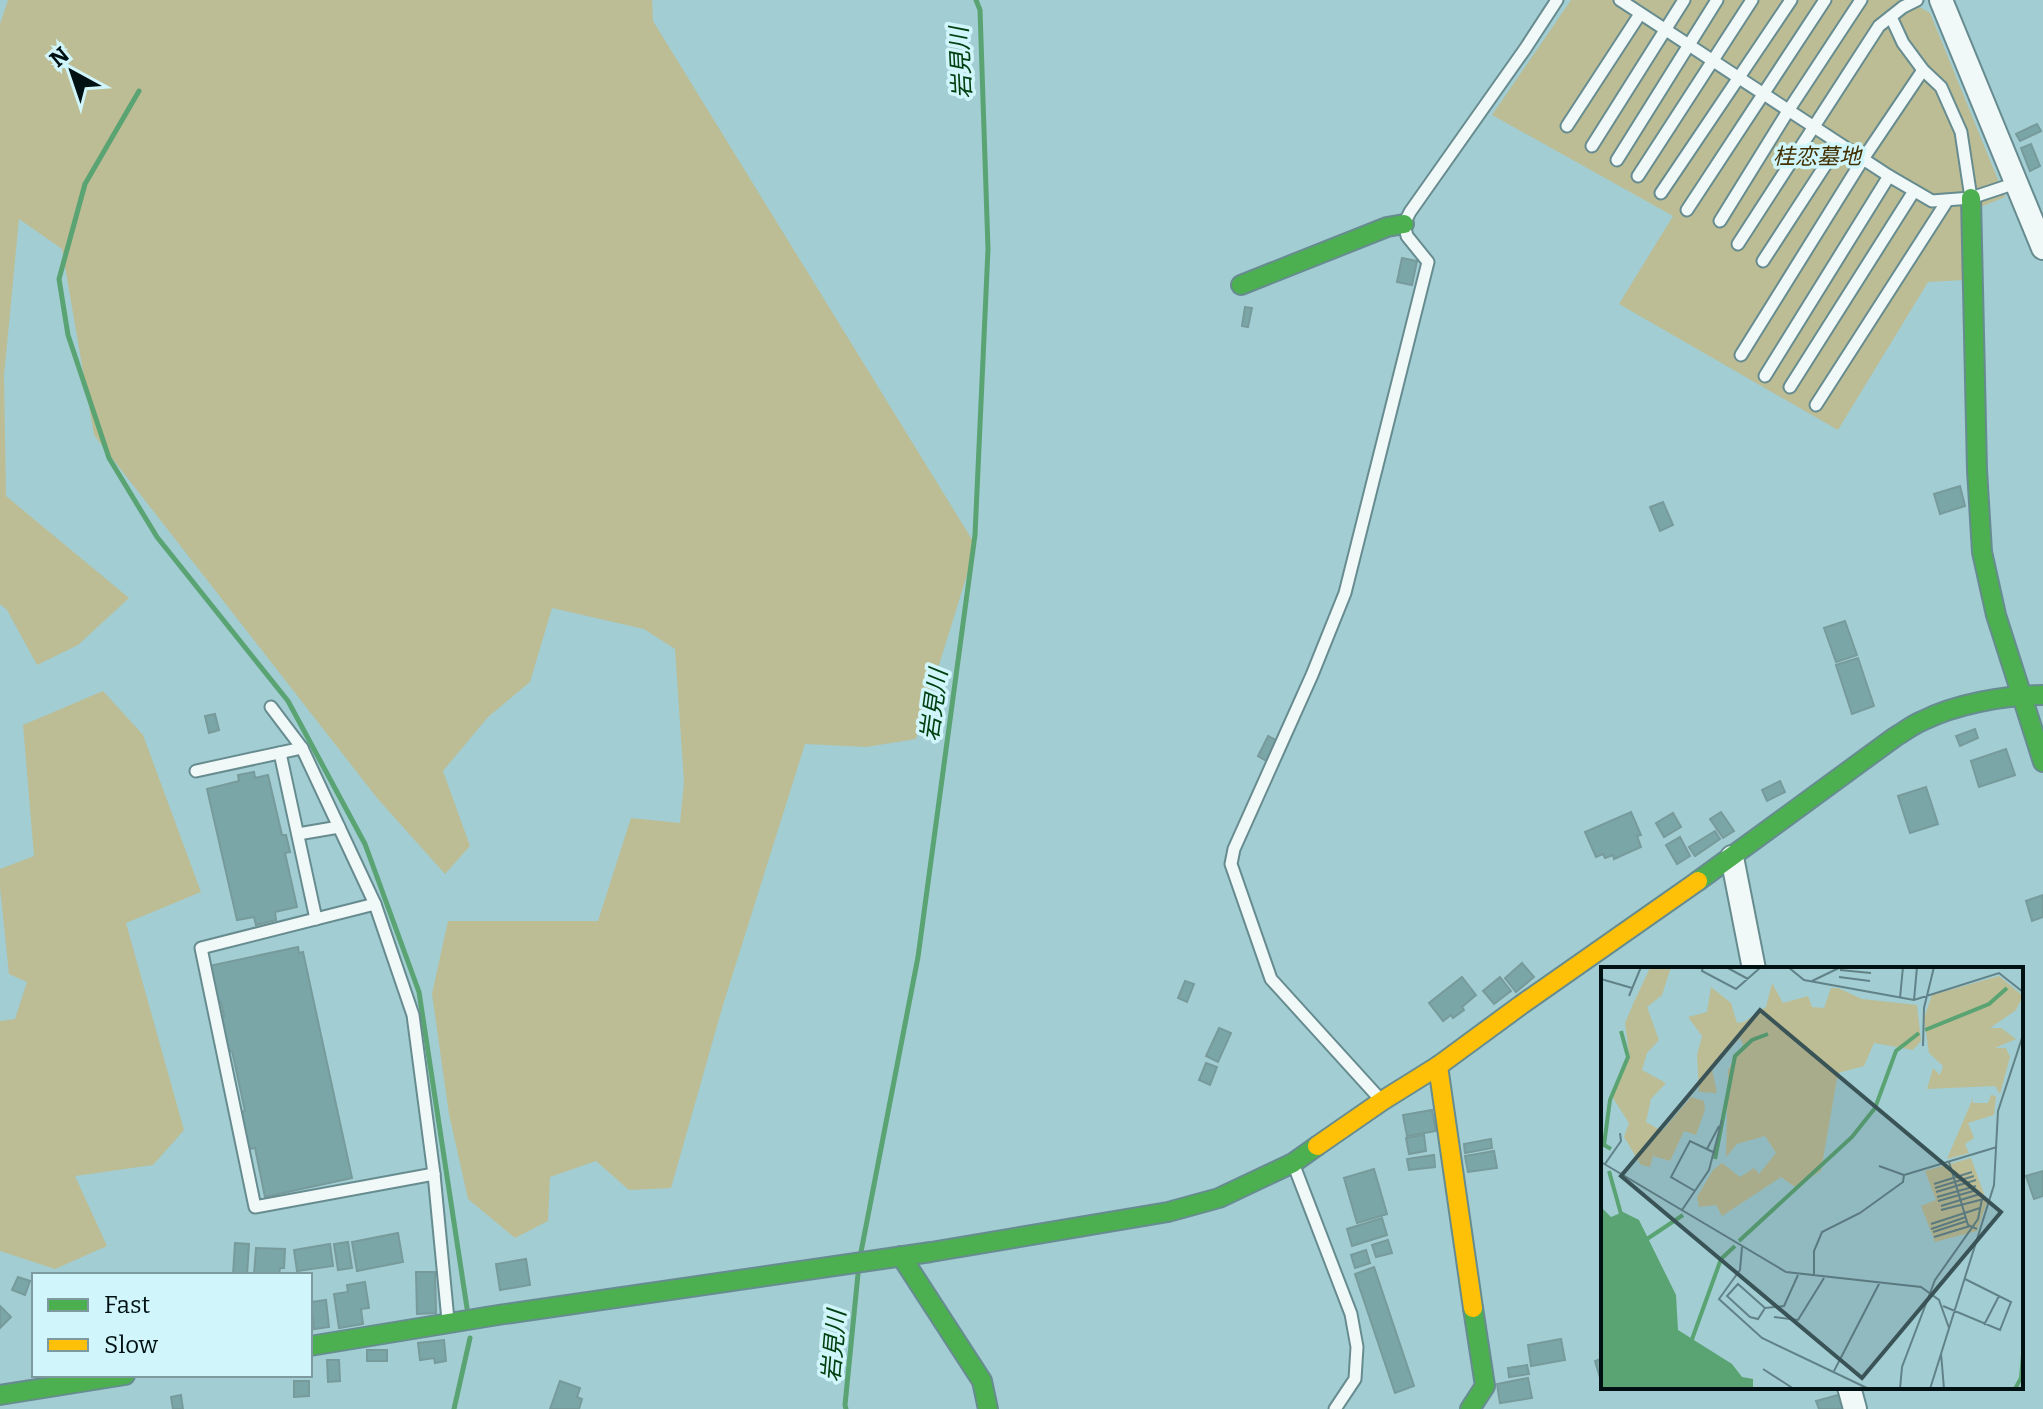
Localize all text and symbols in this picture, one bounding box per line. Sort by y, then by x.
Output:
water label: 岩見川 [945,23,977,100]
north arrow [32,32,112,112]
text: N [44,41,75,73]
park label: 桂恋墓地 [1773,143,1863,170]
water label: 岩見川 [915,664,953,743]
inset map [1601,967,2023,1389]
legend [32,1273,312,1377]
text: Fast [104,1291,150,1319]
water label: 岩見川 [817,1306,851,1383]
text: Slow [104,1331,159,1359]

